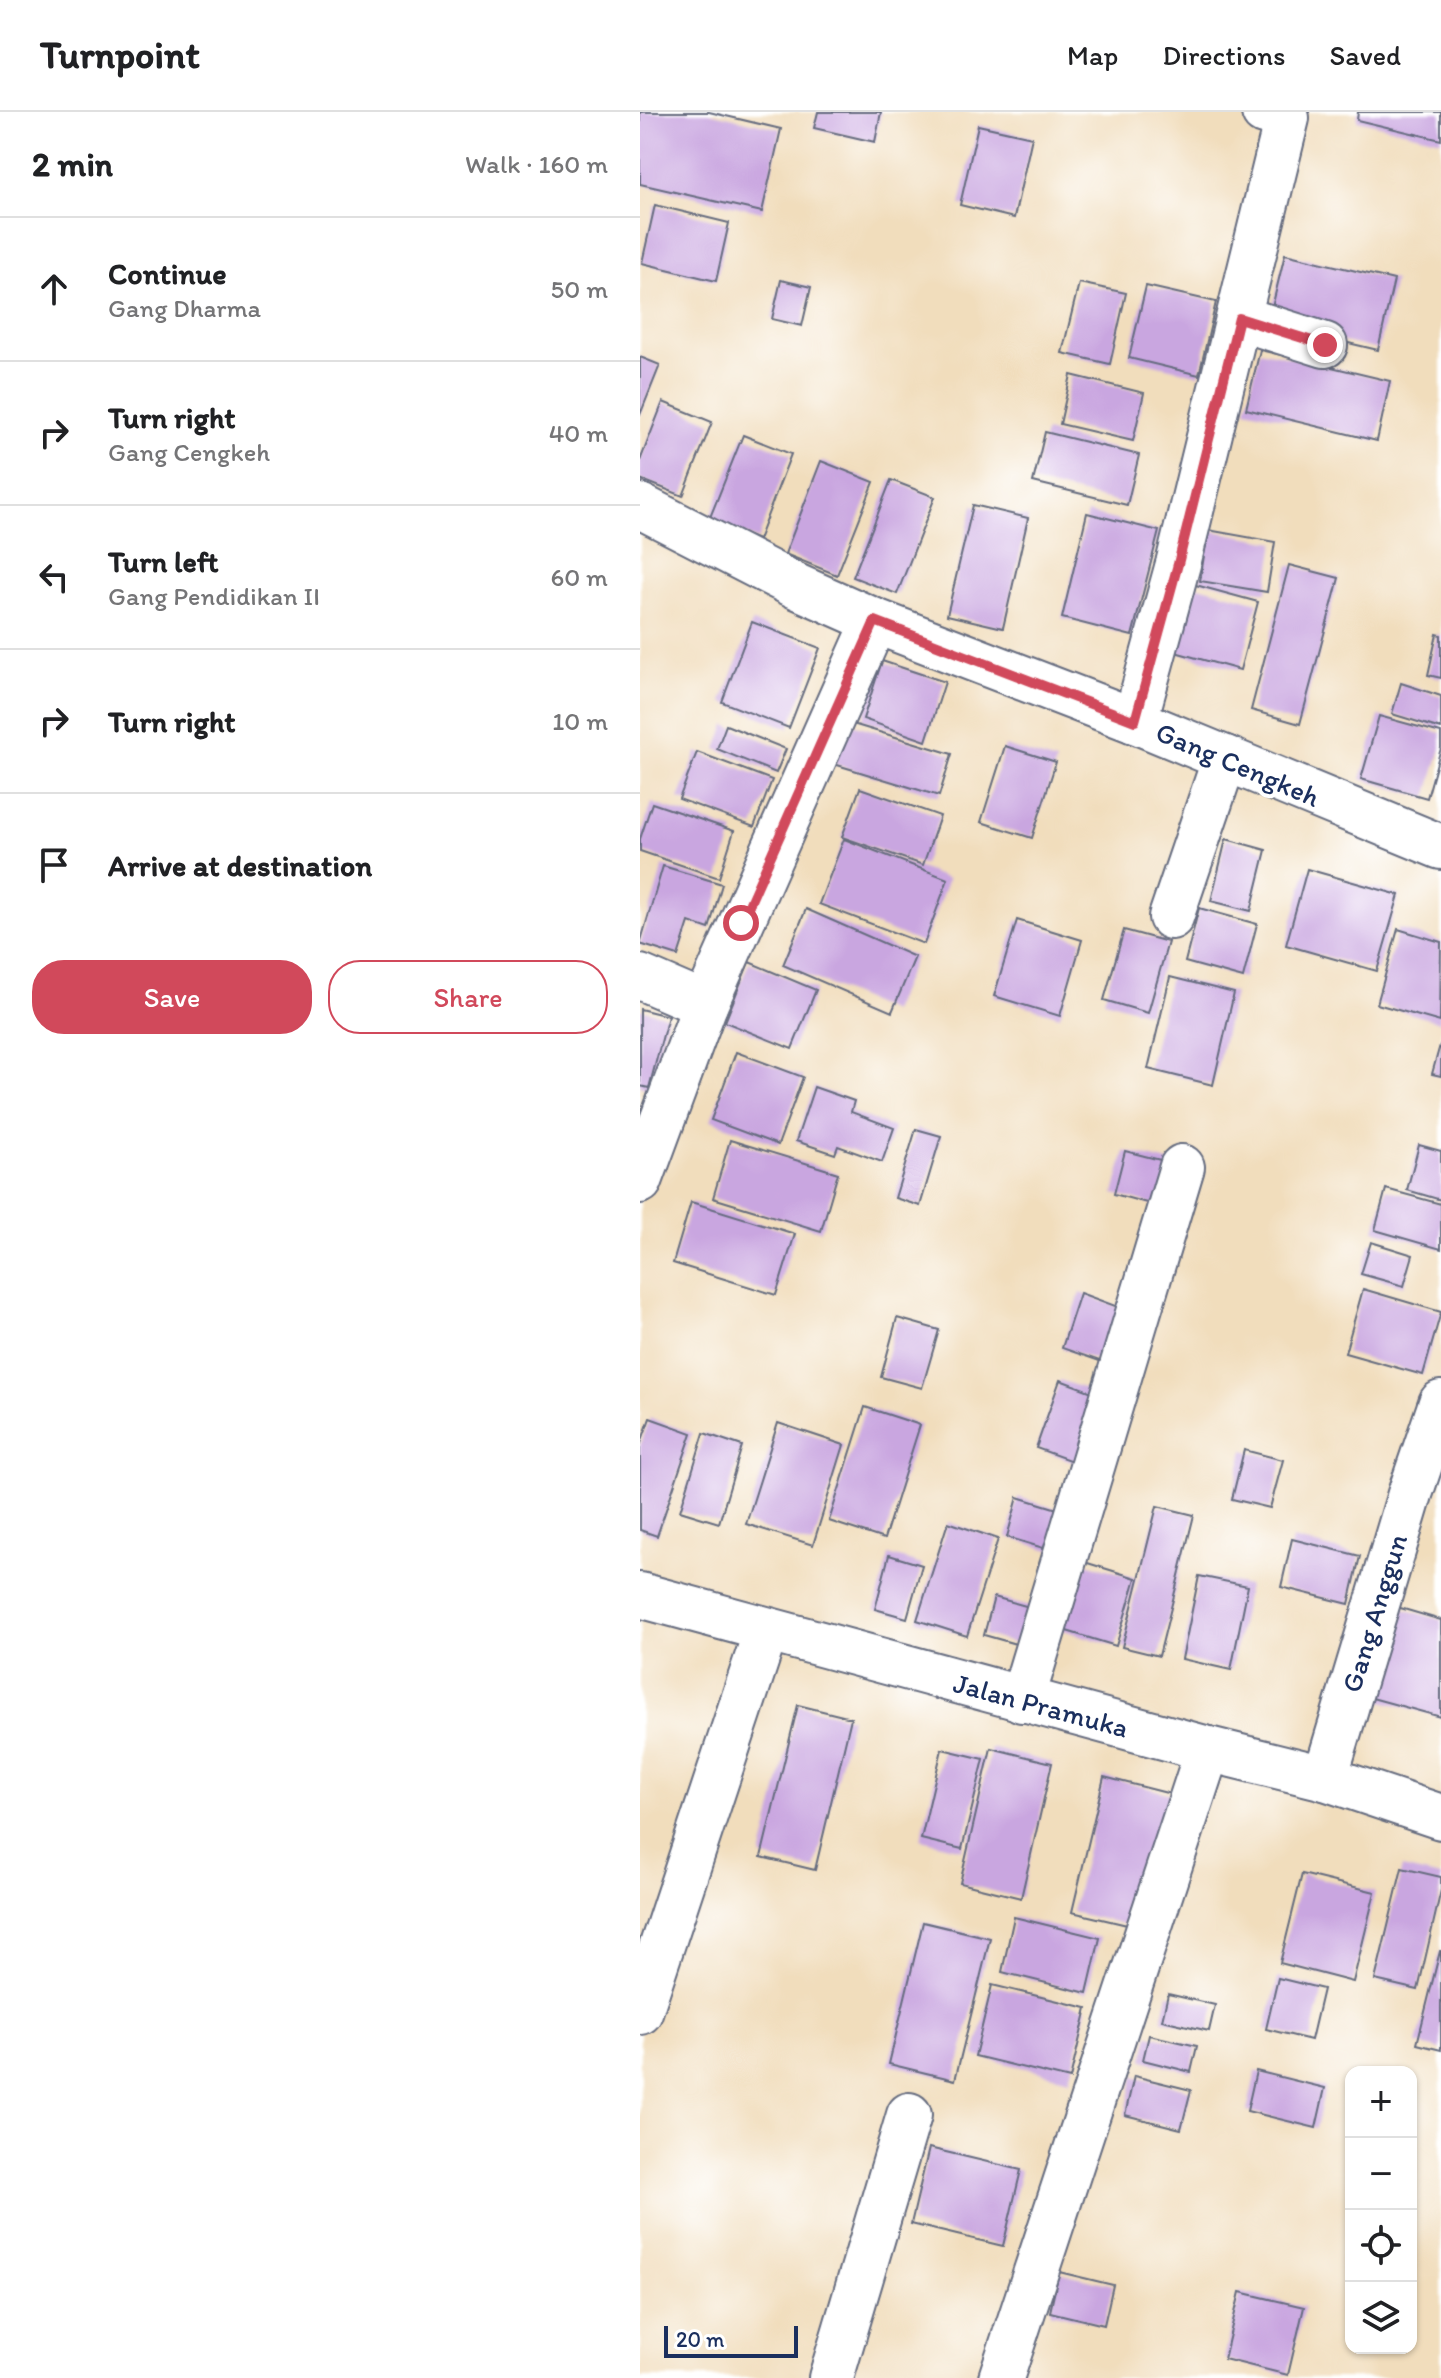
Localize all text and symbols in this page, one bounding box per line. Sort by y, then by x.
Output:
text: Turnpoint [40,32,200,78]
text: Map [1067,38,1118,72]
text: Directions [1162,38,1286,72]
text: Saved [1330,38,1401,72]
text: 2 min [32,144,113,185]
text: Walk · 160 m [465,148,608,180]
text: Continue [108,255,227,292]
icon: ahead [32,267,76,311]
text: 50 m [551,273,608,305]
text: Gang Dharma [108,292,261,324]
route end [1307,327,1343,363]
text: Turn right [108,399,236,436]
icon: right [32,411,76,455]
text: 40 m [549,417,608,449]
text: Gang Cengkeh [108,436,270,468]
text: Turn left [108,543,219,580]
icon: left [32,555,76,599]
text: 60 m [551,561,608,593]
text: Gang Pendidikan II [108,580,320,612]
icon: right [32,699,76,743]
text: Turn right [108,703,236,740]
text: 10 m [552,705,608,737]
street label: Gang Cengkeh [1151,714,1325,814]
icon: arrive [32,843,76,887]
text: Arrive at destination [108,847,372,884]
route start [723,905,759,941]
button: Save [32,960,312,1034]
button: Share [328,960,608,1034]
street label: Gang Anggun [1334,1529,1414,1696]
street label: Jalan Pramuka [950,1665,1132,1745]
map controls [1345,2066,1417,2354]
button: + [1345,2066,1417,2138]
button: − [1345,2138,1417,2210]
button: locate [1345,2210,1417,2282]
button: layers [1345,2282,1417,2354]
scale bar [664,2322,798,2358]
text: 20 m [676,2326,725,2353]

